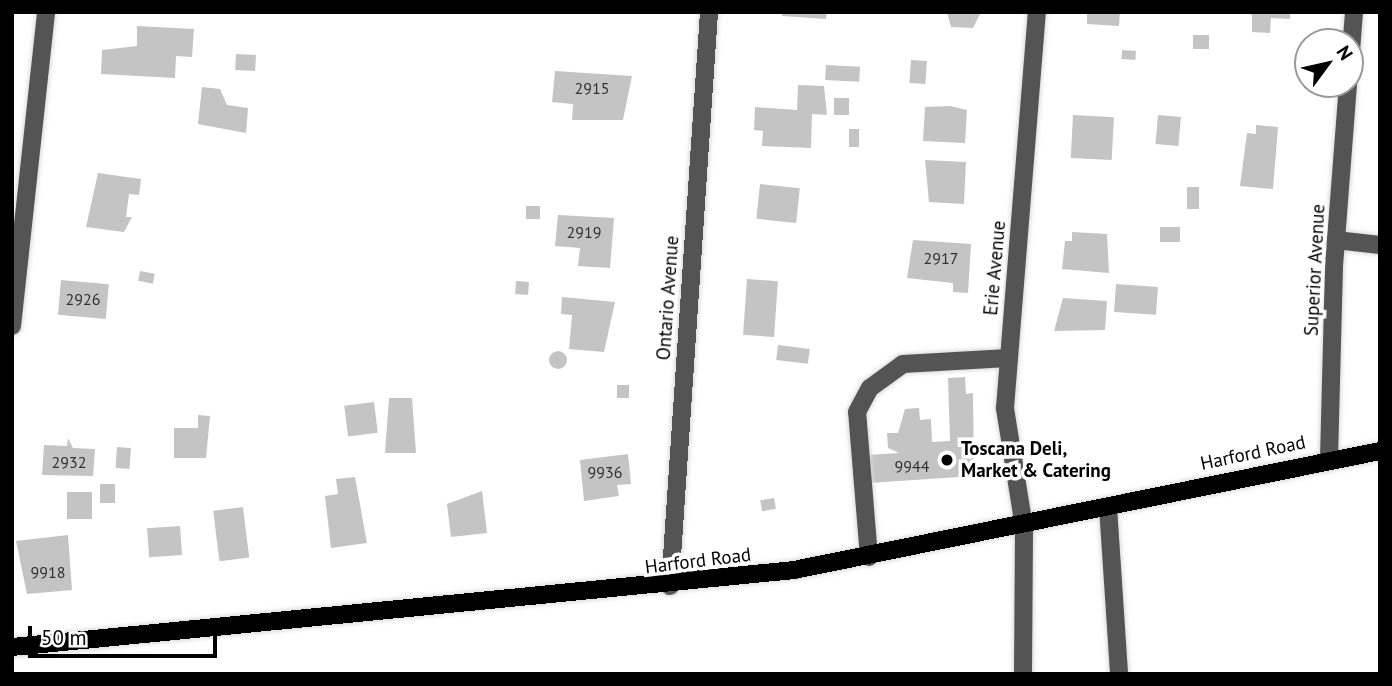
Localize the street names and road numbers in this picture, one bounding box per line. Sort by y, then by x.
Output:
street label: Superior Avenue [1300,203,1330,337]
street label: Erie Avenue [979,219,1011,317]
street label: Ontario Avenue [652,235,684,361]
street label: Harford Road [1198,431,1308,475]
street label: Harford Road [644,543,752,579]

